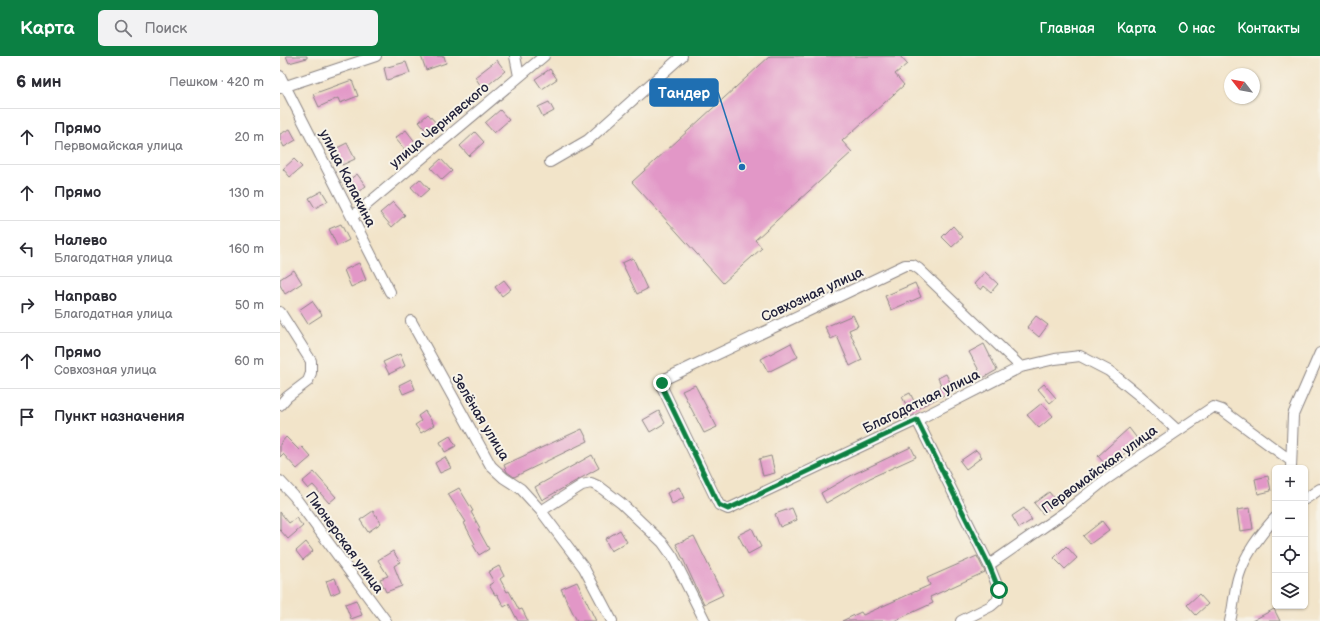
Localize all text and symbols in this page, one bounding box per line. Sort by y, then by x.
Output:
search box [98,10,378,46]
text: Карта [20,17,74,40]
icon: search [112,17,134,39]
text: Поиск [144,19,187,38]
text: Главная [1040,20,1095,37]
text: Карта [1117,20,1156,37]
text: О нас [1178,20,1215,37]
text: Контакты [1237,20,1300,37]
north arrow [1224,68,1260,104]
text: 6 мин [16,72,62,92]
text: Пешком · 420 m [169,74,264,90]
street label: улица Чернявского [386,79,492,172]
callout: Тандер [650,79,718,106]
text: Тандер [658,84,710,103]
text: Прямо [54,119,101,138]
icon: ahead [16,126,38,148]
street label: улица Калакина [316,126,380,231]
text: 20 m [234,129,264,145]
text: Первомайская улица [54,138,183,154]
icon: ahead [16,182,38,204]
text: Прямо [54,183,101,202]
text: 130 m [229,185,264,201]
text: Налево [54,231,107,250]
icon: left [16,238,38,260]
text: 160 m [229,241,264,257]
text: Благодатная улица [54,250,173,266]
street label: Совхозная улица [758,263,867,326]
text: Направо [54,287,117,306]
icon: right [16,294,38,316]
text: 50 m [235,297,264,313]
text: Благодатная улица [54,306,173,322]
text: Прямо [54,343,101,362]
icon: ahead [16,350,38,372]
text: 60 m [234,353,264,369]
text: Совхозная улица [54,362,157,378]
street label: Благодатная улица [860,365,983,437]
street label: Зелёная улица [448,371,514,464]
route end [653,374,671,392]
icon: arrive [16,406,38,428]
text: Пункт назначения [54,407,185,426]
street label: Первомайская улица [1038,421,1161,517]
map controls [1272,465,1308,609]
button: + [1272,465,1308,501]
street label: Пионерская улица [302,488,388,597]
button: − [1272,501,1308,537]
button: locate [1272,537,1308,573]
button: layers [1272,573,1308,609]
route start [990,581,1008,599]

